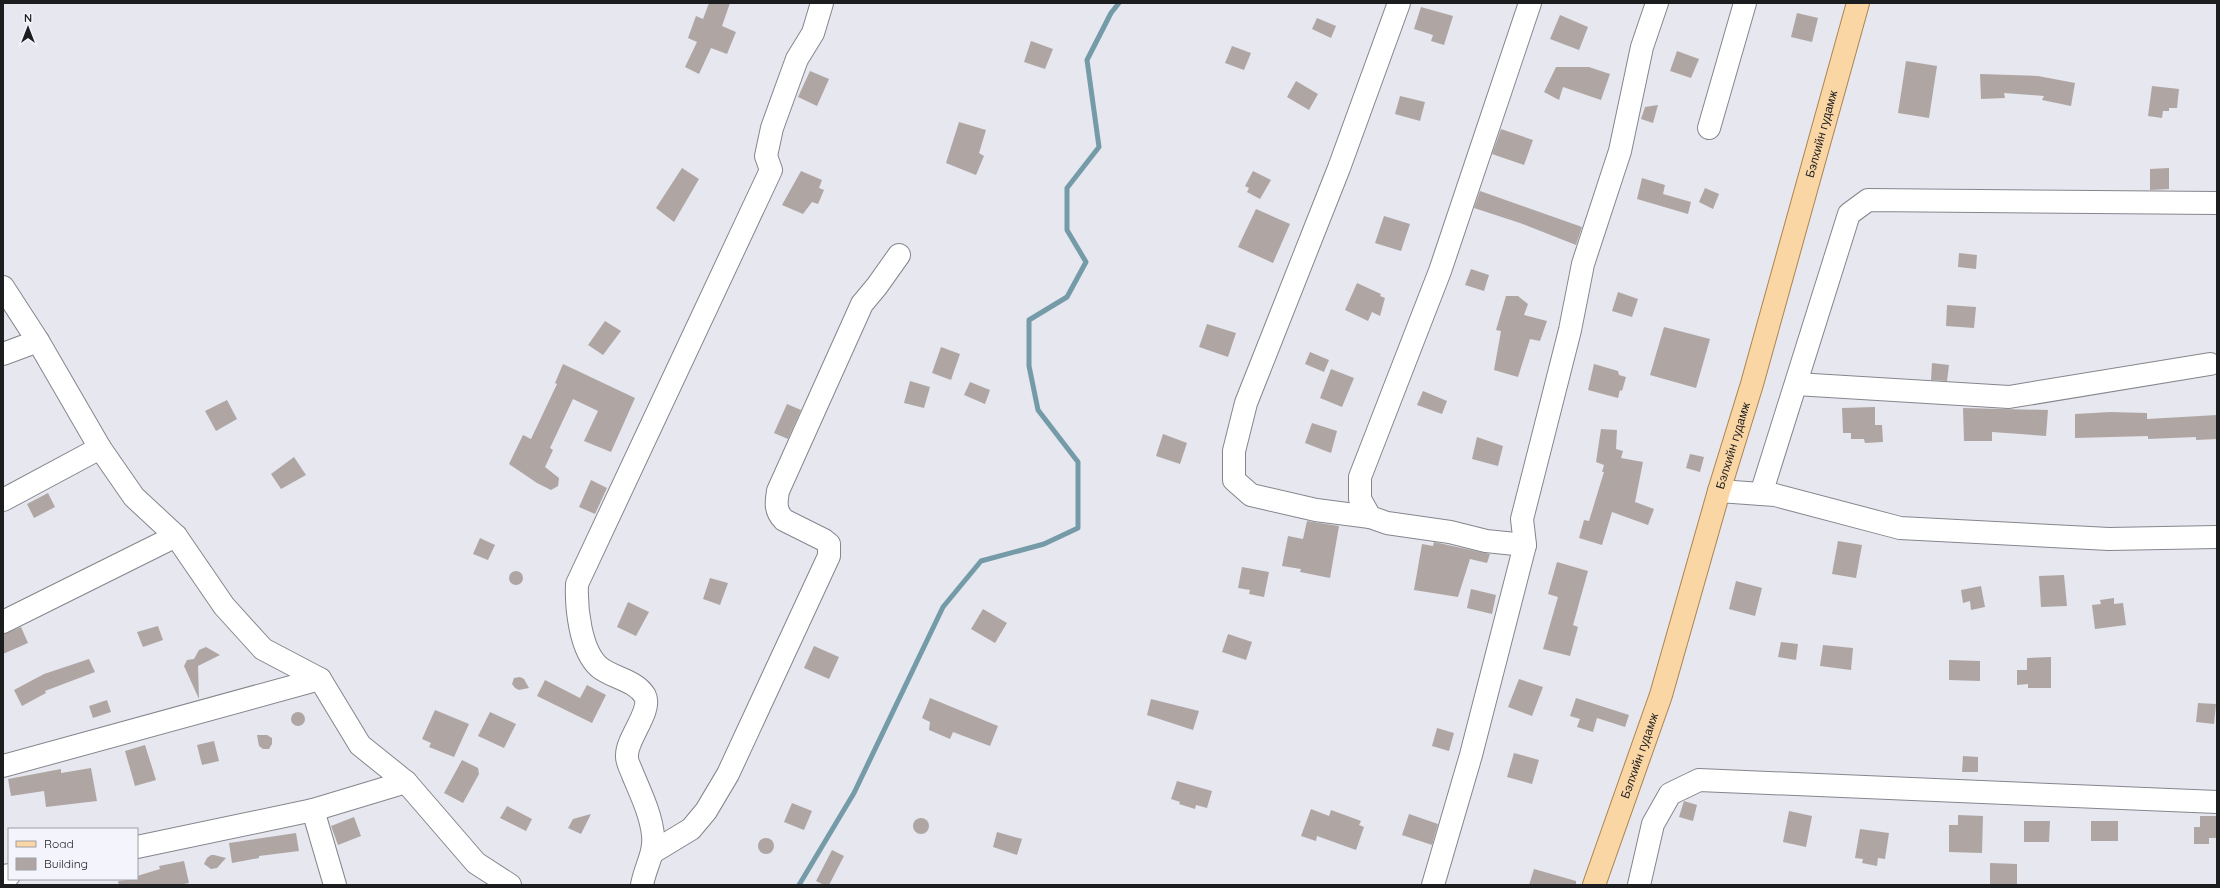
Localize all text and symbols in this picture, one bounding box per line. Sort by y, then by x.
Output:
north arrow [8,8,48,48]
text: N [24,11,32,25]
street label: Бэлхийн гудамж [1802,88,1840,179]
street label: Бэлхийн гудамж [1712,400,1753,491]
street label: Бэлхийн гудамж [1617,711,1661,801]
legend [8,828,138,880]
text: Road [44,836,74,851]
text: Building [44,856,88,871]

